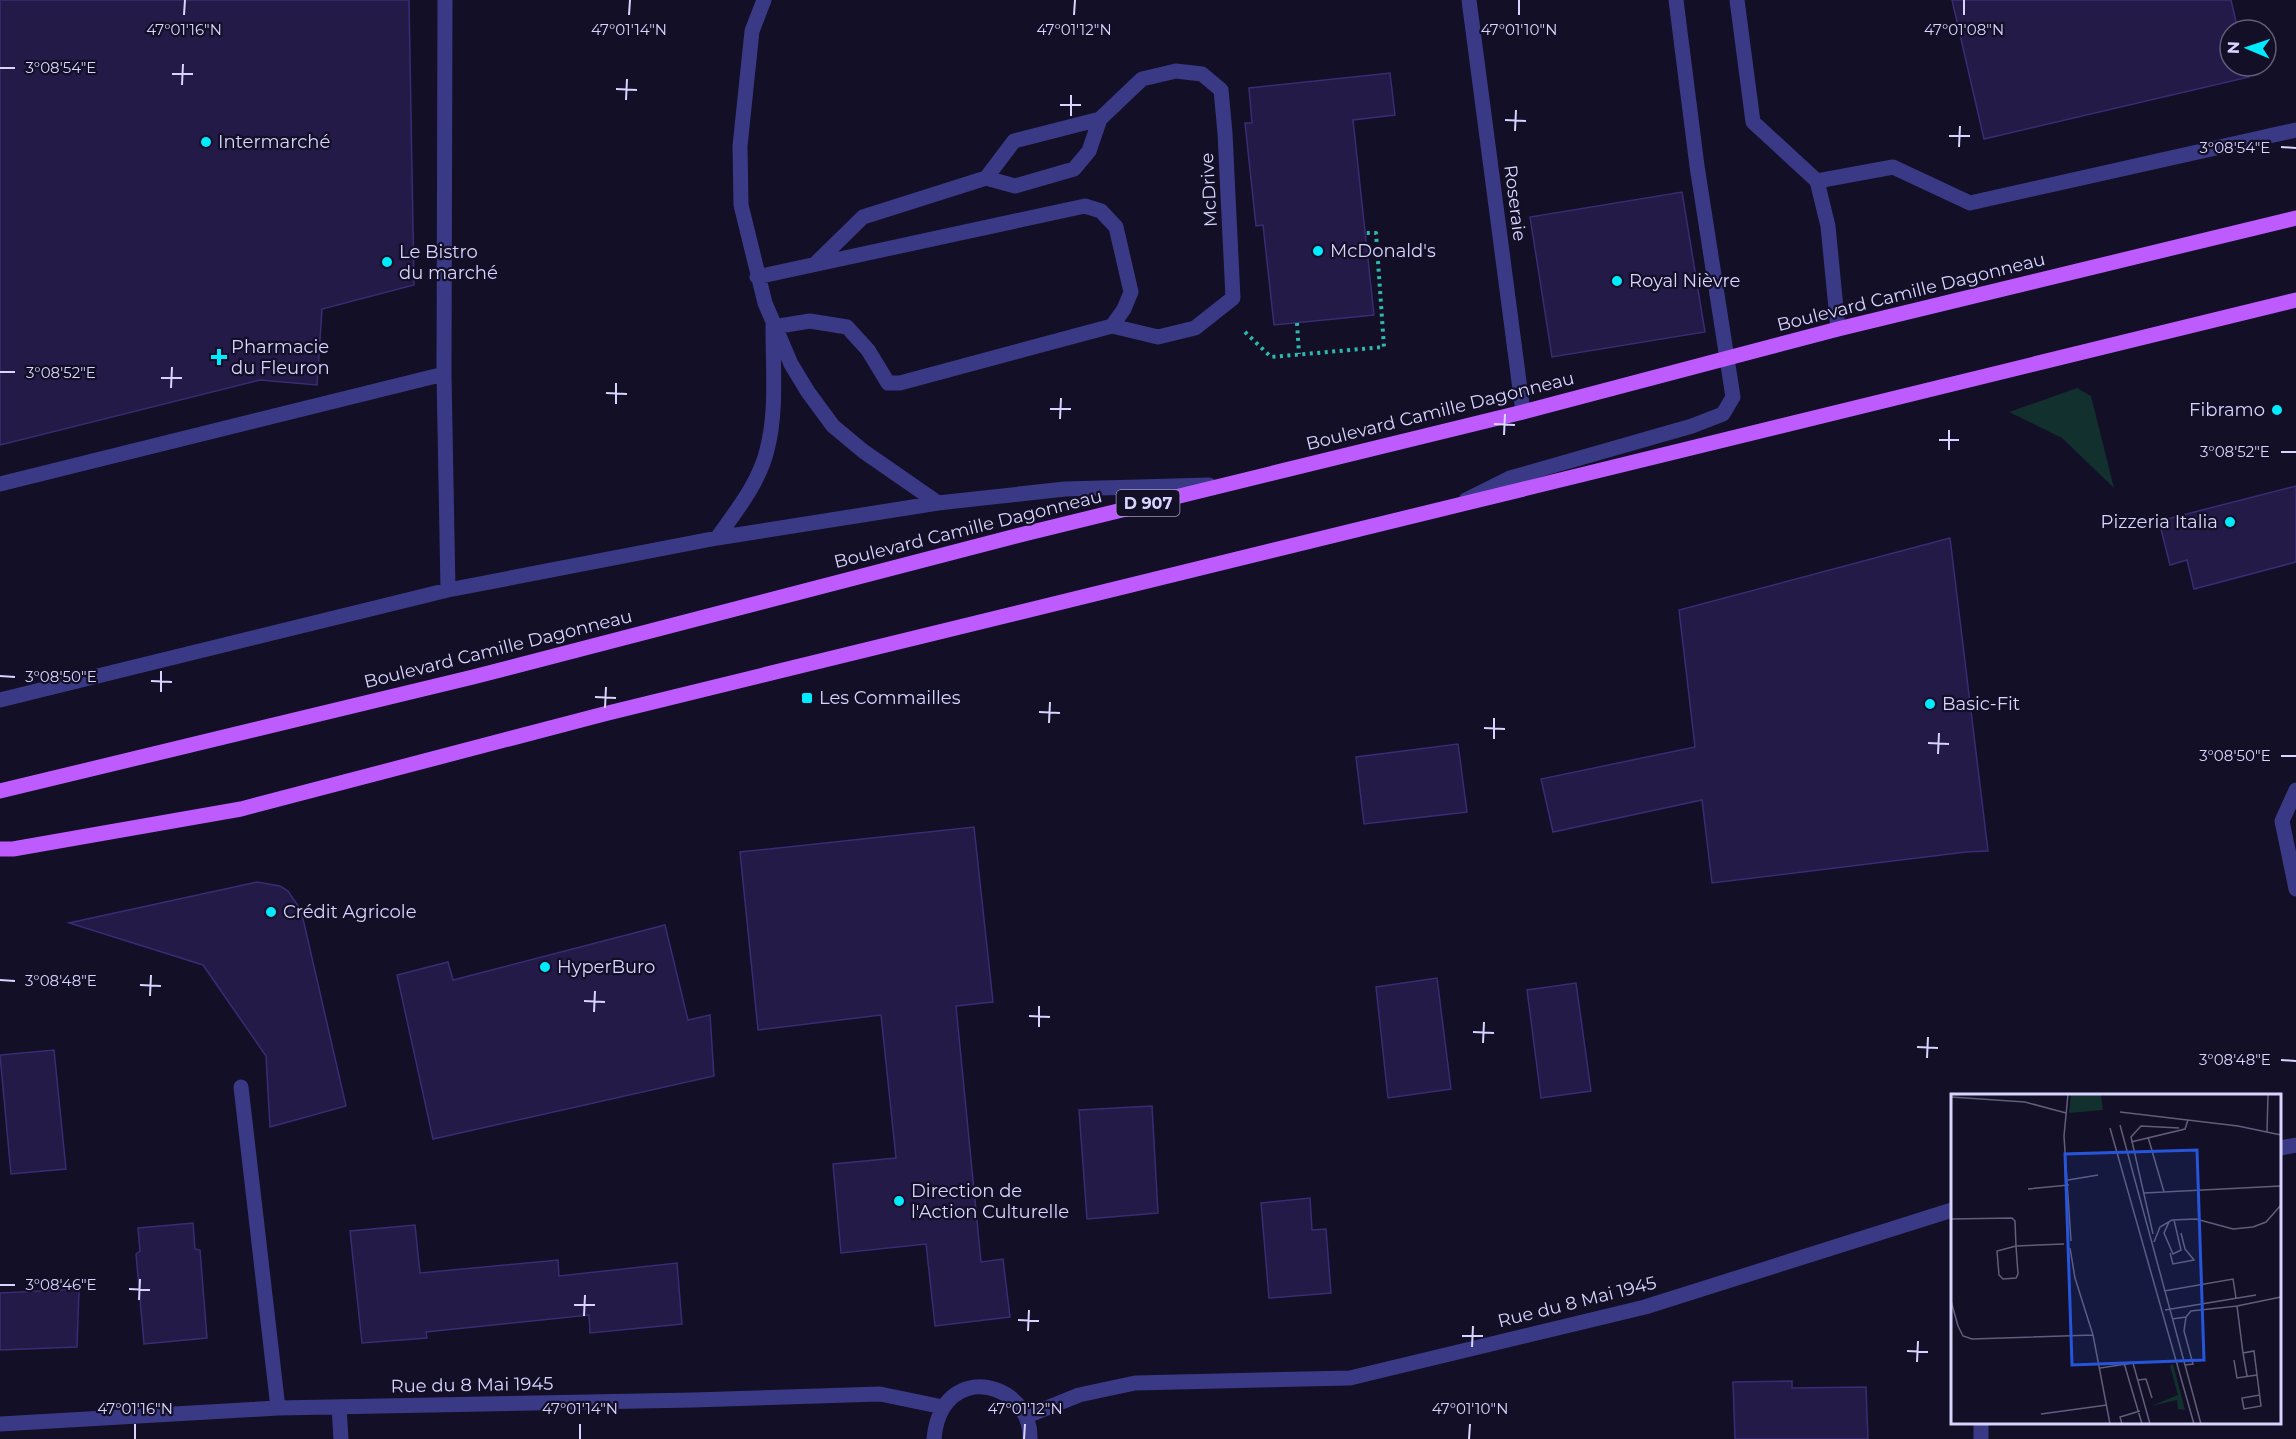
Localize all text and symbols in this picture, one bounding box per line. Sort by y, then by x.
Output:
north arrow [2218,18,2278,78]
text: 47°01'16"N [146,20,222,39]
text: 47°01'14"N [591,20,667,39]
text: 47°01'12"N [1036,20,1112,39]
text: 47°01'10"N [1481,20,1557,39]
text: 47°01'08"N [1924,20,2004,39]
text: N [2224,41,2243,54]
text: 3°08'54"E [26,58,96,77]
place label: Intermarché [218,131,330,153]
marker: Intermarché [199,135,213,149]
text: 3°08'54"E [2200,138,2270,157]
street label: McDrive [1196,152,1222,228]
street label: Roseraie [1499,164,1531,243]
place label: McDonald's [1330,240,1436,262]
place label: Le Bistro du marché [399,241,498,284]
marker: McDonald's [1311,244,1325,258]
street label: Boulevard Camille Dagonneau [1775,248,2047,336]
marker: Le Bistro du marché [380,255,394,269]
place label: Royal Nièvre [1629,270,1741,292]
marker: Royal Nièvre [1610,274,1624,288]
place label: Pharmacie du Fleuron [231,336,330,379]
marker: Pharmacie du Fleuron [212,350,226,364]
text: 3°08'52"E [26,363,96,382]
street label: Boulevard Camille Dagonneau [1304,367,1576,455]
place label: Fibramo [2189,399,2265,421]
marker: Fibramo [2270,403,2284,417]
text: 3°08'52"E [2200,442,2270,461]
street label: Boulevard Camille Dagonneau [832,485,1104,573]
road number: D 907 [1116,490,1180,516]
place label: Pizzeria Italia [2101,511,2218,533]
marker: Pizzeria Italia [2223,515,2237,529]
street label: Boulevard Camille Dagonneau [362,605,634,693]
text: 3°08'50"E [25,667,97,686]
place label: Les Commailles [819,687,961,709]
marker: Les Commailles [800,691,814,705]
place label: Basic-Fit [1942,693,2020,715]
marker: Basic-Fit [1923,697,1937,711]
text: 3°08'50"E [2199,746,2271,765]
place label: Crédit Agricole [283,901,417,923]
marker: Crédit Agricole [264,905,278,919]
place label: HyperBuro [557,956,655,978]
marker: HyperBuro [538,960,552,974]
text: 3°08'48"E [25,971,97,990]
text: 3°08'48"E [2199,1050,2271,1069]
inset map [1951,1094,2281,1424]
place label: Direction de l'Action Culturelle [911,1180,1069,1223]
marker: Direction de l'Action Culturelle [892,1194,906,1208]
street label: Rue du 8 Mai 1945 [1495,1272,1659,1332]
text: 3°08'46"E [25,1275,97,1294]
street label: Rue du 8 Mai 1945 [390,1373,554,1397]
text: 47°01'16"N [97,1399,173,1418]
text: 47°01'14"N [542,1399,618,1418]
text: 47°01'12"N [987,1399,1063,1418]
text: 47°01'10"N [1432,1399,1508,1418]

